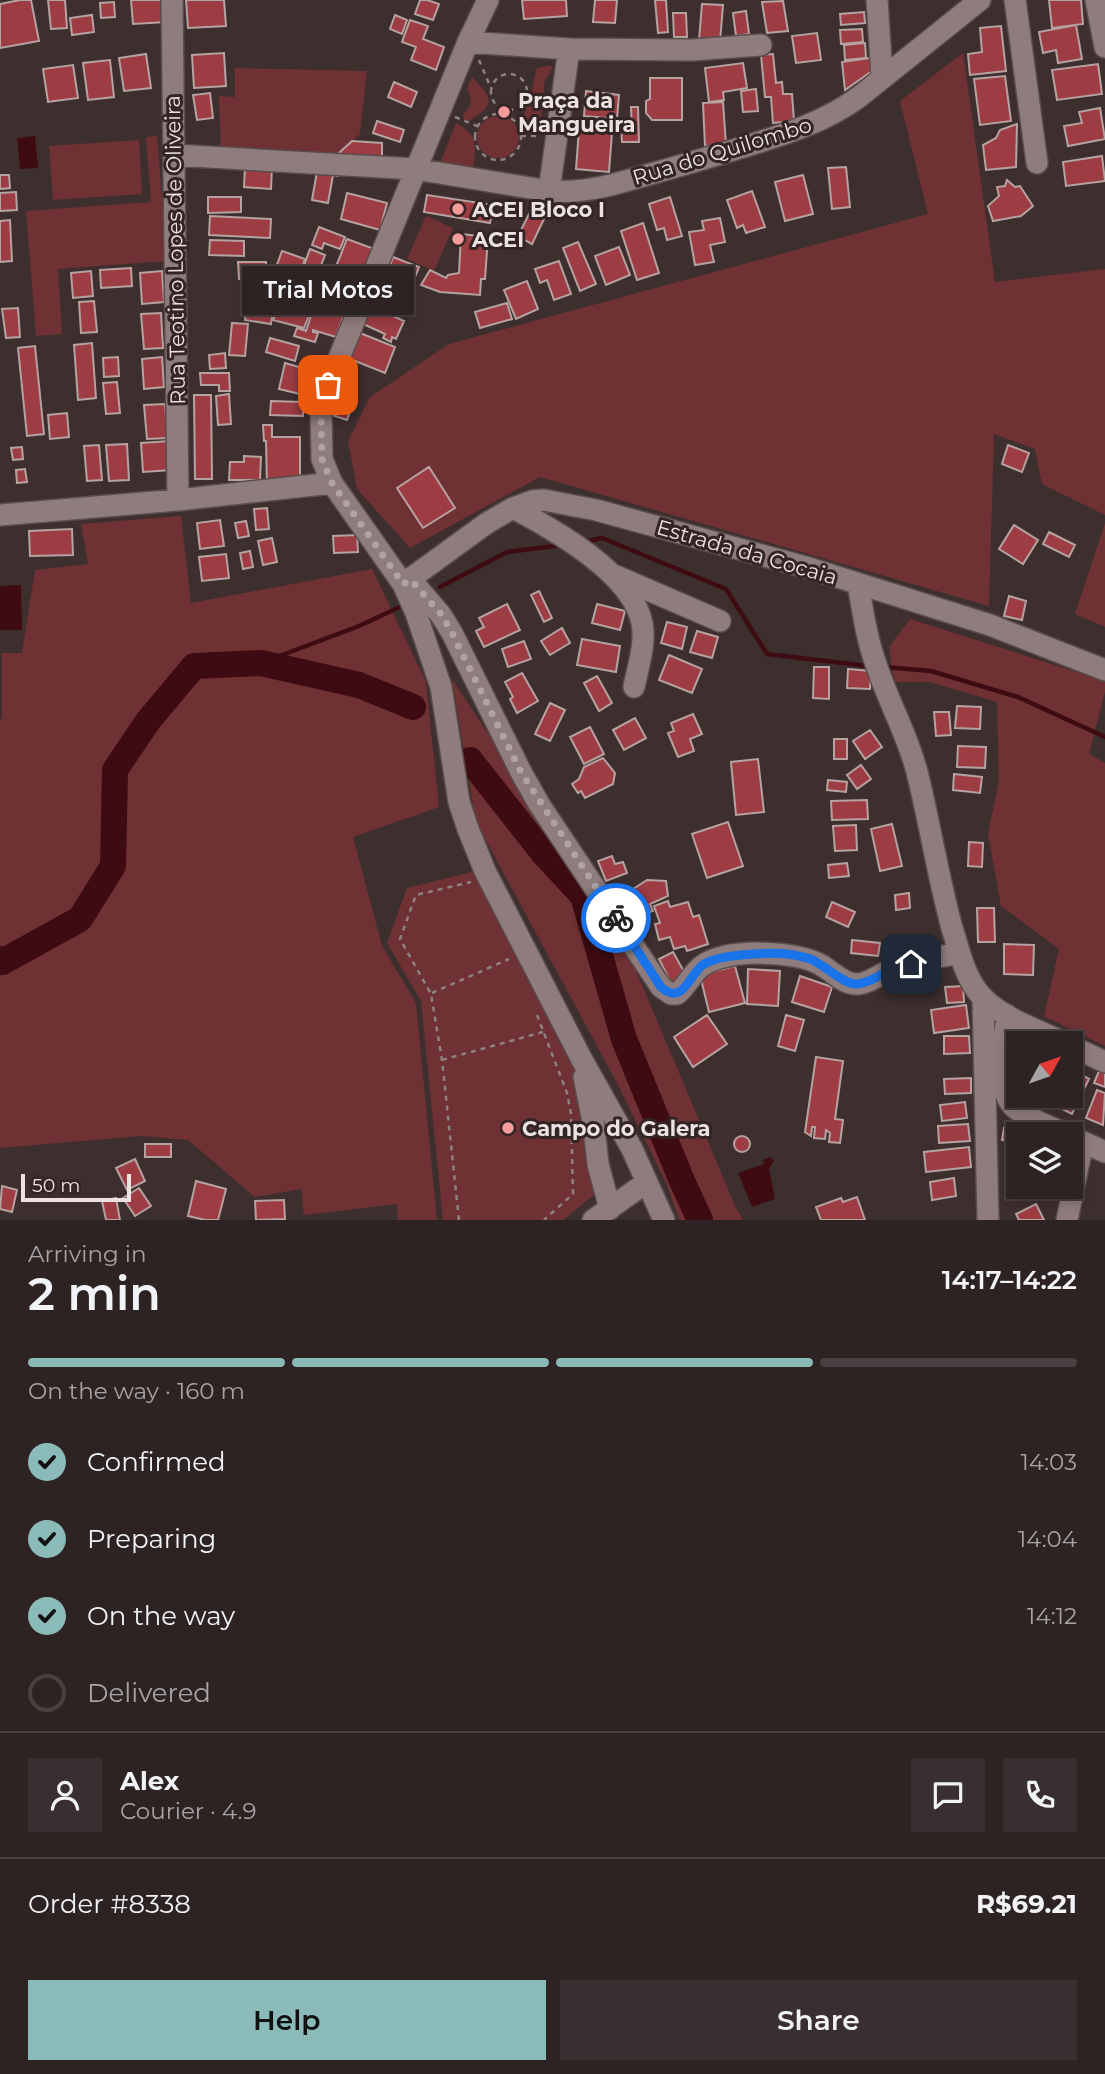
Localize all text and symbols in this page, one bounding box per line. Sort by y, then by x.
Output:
place label: Praça da Mangueira [518,88,636,137]
street label: Rua Teotino Lopes de Oliveira [160,95,190,405]
marker: Praça da Mangueira [496,104,512,120]
street label: Rua do Quilombo [629,112,815,190]
place label: ACEI Bloco I [471,197,605,222]
marker: ACEI Bloco I [450,201,466,217]
place label: ACEI [471,227,524,252]
marker: ACEI [450,231,466,247]
callout: Trial Motos [242,266,414,315]
text: Trial Motos [263,276,393,304]
pin [298,355,358,415]
icon: bag [309,366,347,404]
street label: Estrada da Cocaia [654,514,840,590]
courier [581,883,651,953]
icon: bike [597,899,635,937]
pin [881,934,941,994]
icon: home [892,945,930,983]
north arrow [1006,1031,1083,1108]
map controls [1006,1031,1083,1199]
place label: Campo do Galera [522,1116,710,1141]
marker: Campo do Galera [500,1120,516,1136]
button: layers [1006,1122,1083,1199]
scale bar [21,1171,131,1203]
text: 50 m [32,1174,80,1197]
text: Arriving in [28,1240,147,1268]
text: 14:17–14:22 [942,1264,1077,1296]
text: 2 min [28,1265,161,1322]
text: On the way · 160 m [28,1377,245,1405]
icon: check [28,1443,66,1481]
text: Confirmed [87,1446,226,1478]
text: 14:03 [1021,1448,1077,1476]
icon: check [28,1520,66,1558]
text: Preparing [87,1523,216,1555]
text: 14:04 [1018,1525,1077,1553]
icon: check [28,1597,66,1635]
text: On the way [87,1600,235,1632]
text: 14:12 [1027,1602,1077,1630]
text: Delivered [87,1677,211,1709]
button: person [28,1758,102,1832]
button: chat [911,1758,985,1832]
button: phone [1003,1758,1077,1832]
text: Alex [120,1765,179,1797]
text: Courier · 4.9 [120,1797,256,1825]
text: Order #8338 [28,1888,191,1920]
text: R$69.21 [976,1888,1077,1920]
button: Help [28,1980,546,2060]
button: Share [560,1980,1077,2060]

